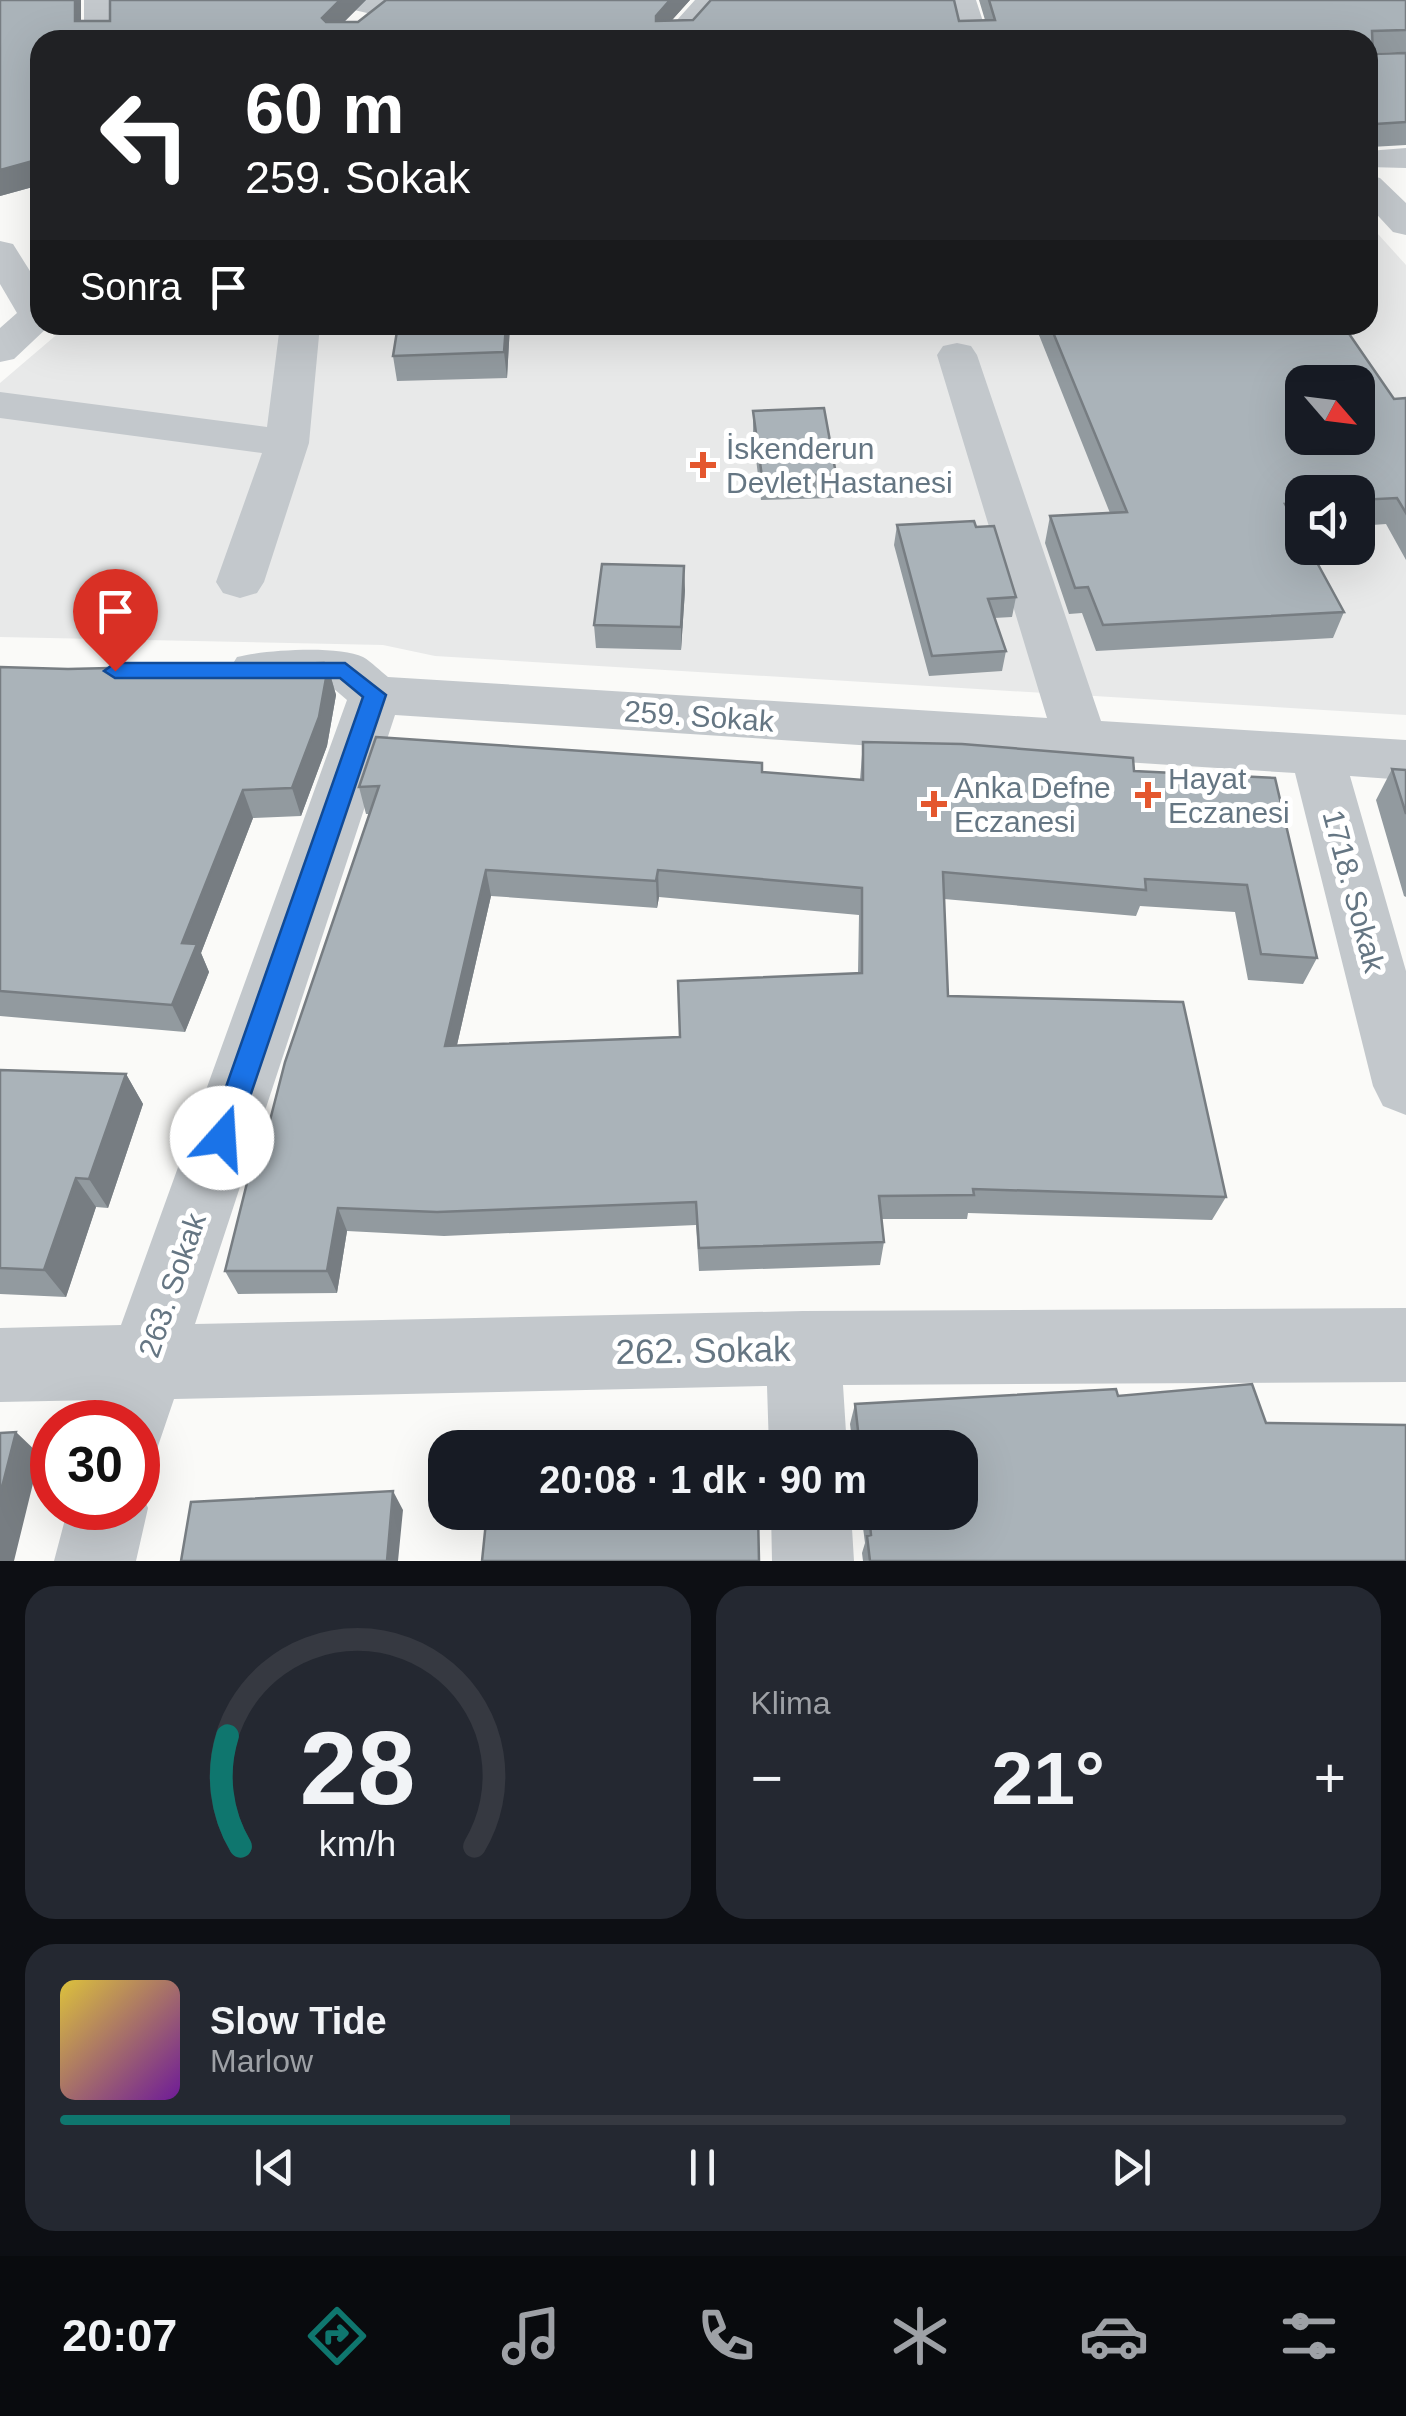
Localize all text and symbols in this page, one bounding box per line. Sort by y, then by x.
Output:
icon: left [80,70,210,200]
text: 60 m [245,70,405,148]
text: 259. Sokak [245,152,470,203]
icon: arrive [201,260,256,315]
text: Sonra [80,266,181,308]
north arrow [1285,365,1375,455]
map controls [1285,365,1375,565]
place label: İskenderun Devlet Hastanesi [726,432,953,499]
marker: İskenderun Devlet Hastanesi [690,452,716,478]
button: sound [1285,475,1375,565]
pin [73,569,158,672]
icon: arrive [88,584,143,639]
street label: 259. Sokak [623,694,776,738]
place label: Hayat Eczanesi [1168,762,1290,829]
place label: Anka Defne Eczanesi [954,771,1111,838]
marker: Hayat Eczanesi [1137,784,1159,806]
marker: Anka Defne Eczanesi [923,793,945,815]
street label: 1718. Sokak [1316,806,1392,977]
position arrow [170,1086,274,1190]
street label: 263. Sokak [132,1208,212,1361]
street label: 262. Sokak [615,1329,791,1371]
speed limit sign: 30 [30,1400,160,1530]
text: 20:08 · 1 dk · 90 m [539,1459,867,1501]
text: Klima [751,1685,831,1721]
text: 28 [300,1710,416,1826]
text: 21° [992,1736,1105,1820]
text: − [751,1747,783,1809]
text: + [1314,1747,1346,1809]
text: km/h [319,1824,396,1864]
text: Slow Tide [210,2000,387,2042]
text: Marlow [210,2043,313,2079]
icon: previous [247,2140,302,2195]
icon: pause [675,2140,730,2195]
icon: next [1104,2140,1159,2195]
icon: directions [302,2301,372,2371]
icon: music [496,2301,566,2371]
icon: phone [691,2301,761,2371]
icon: climate [885,2301,955,2371]
icon: car [1079,2301,1149,2371]
icon: filters [1274,2301,1344,2371]
text: 20:07 [62,2310,177,2361]

